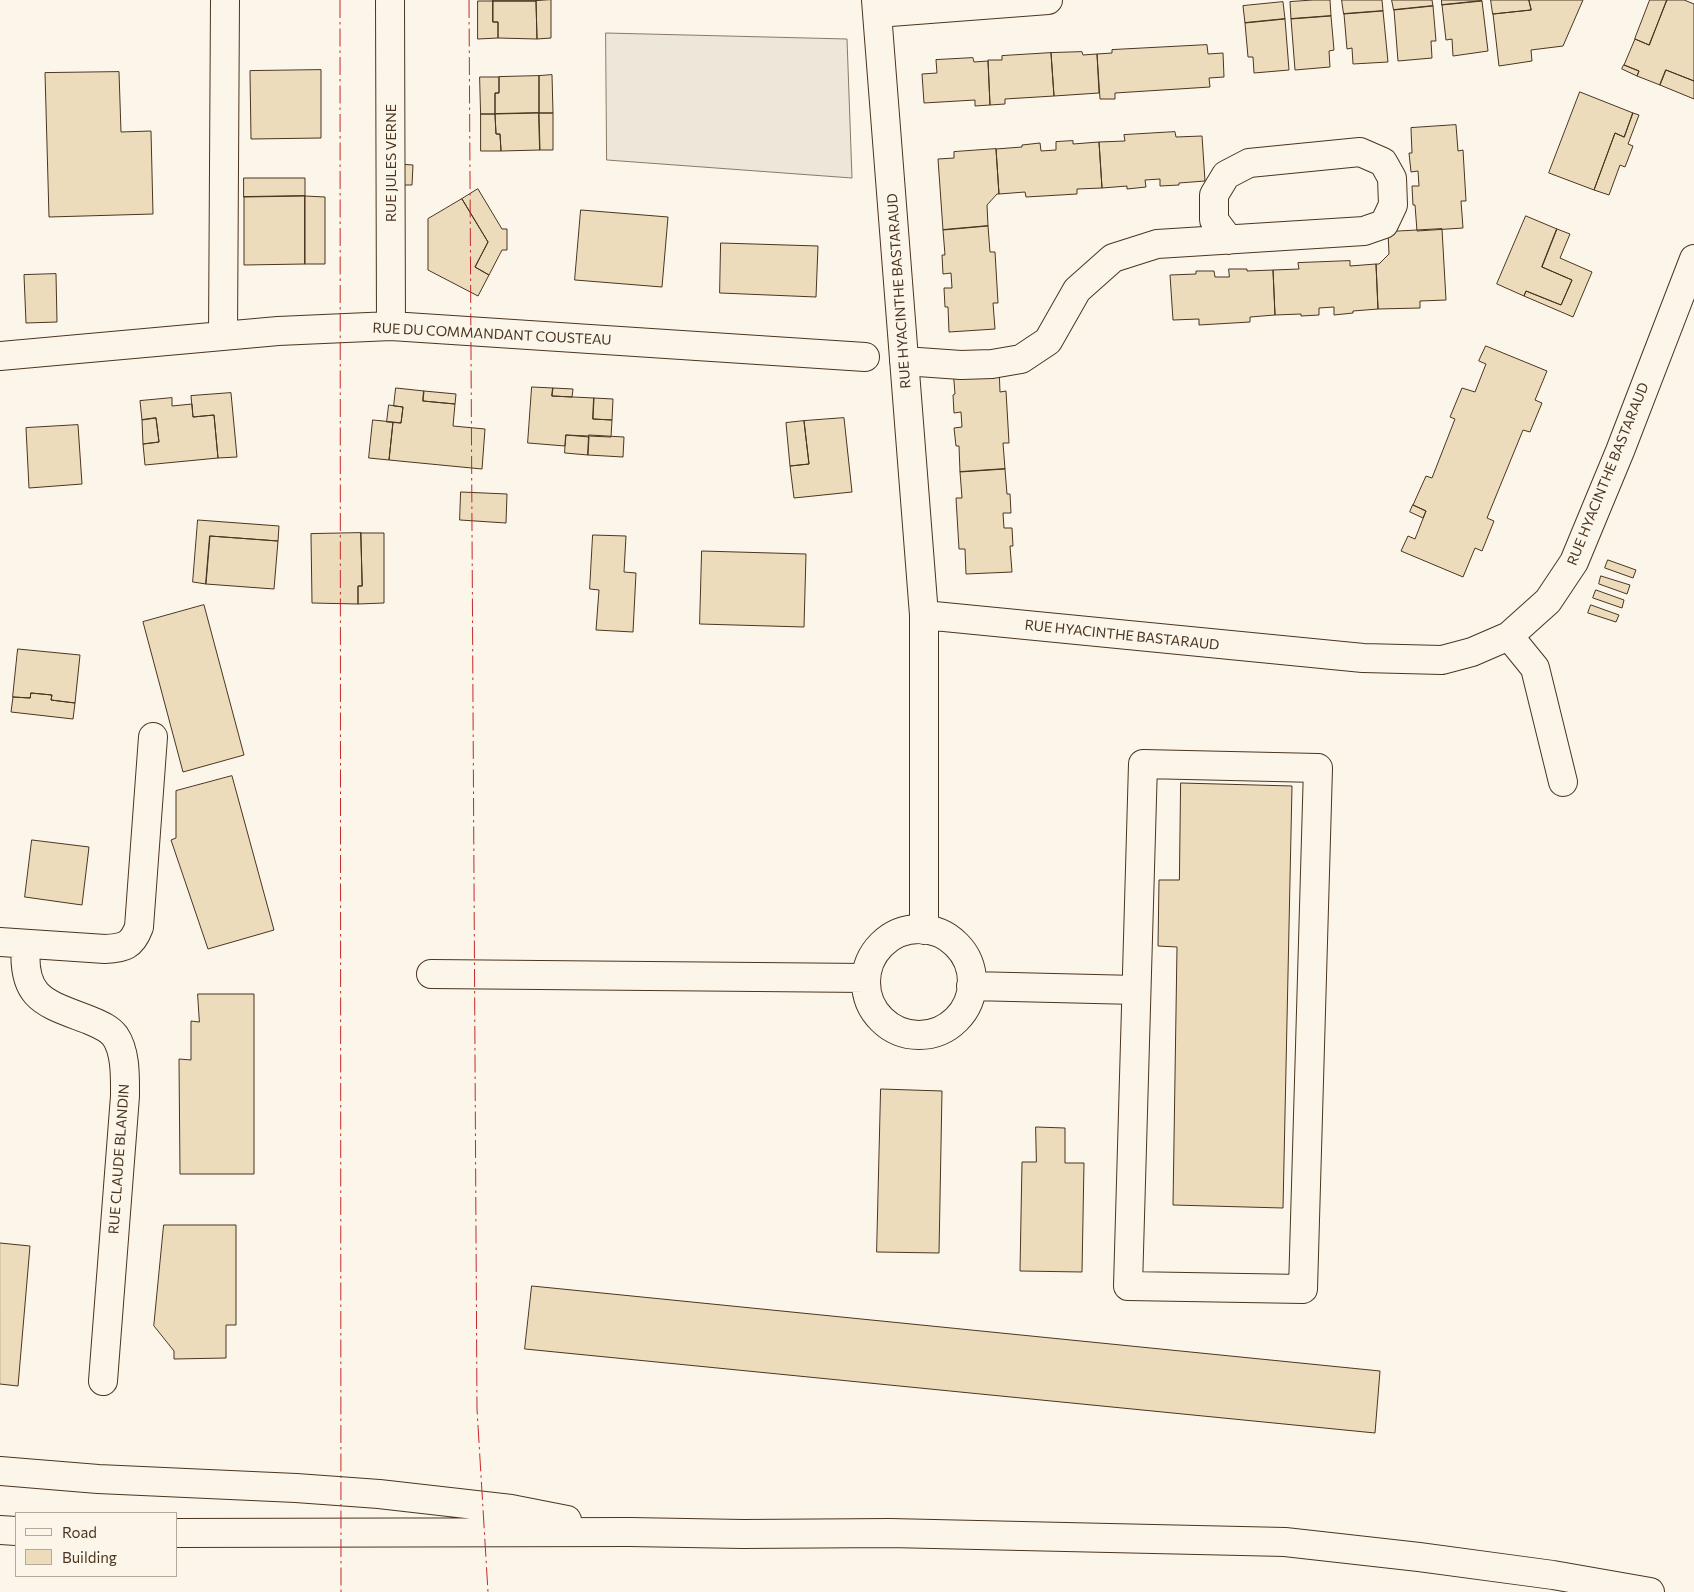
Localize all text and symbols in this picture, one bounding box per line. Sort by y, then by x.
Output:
street label: RUE JULES VERNE [383,104,399,222]
street label: RUE HYACINTHE BASTARAUD [884,193,914,389]
street label: RUE DU COMMANDANT COUSTEAU [372,319,612,349]
street label: RUE HYACINTHE BASTARAUD [1564,380,1652,568]
street label: RUE HYACINTHE BASTARAUD [1024,616,1220,654]
street label: RUE CLAUDE BLANDIN [105,1083,133,1235]
legend [15,1512,178,1577]
text: Road [62,1523,97,1541]
text: Building [62,1548,117,1566]

